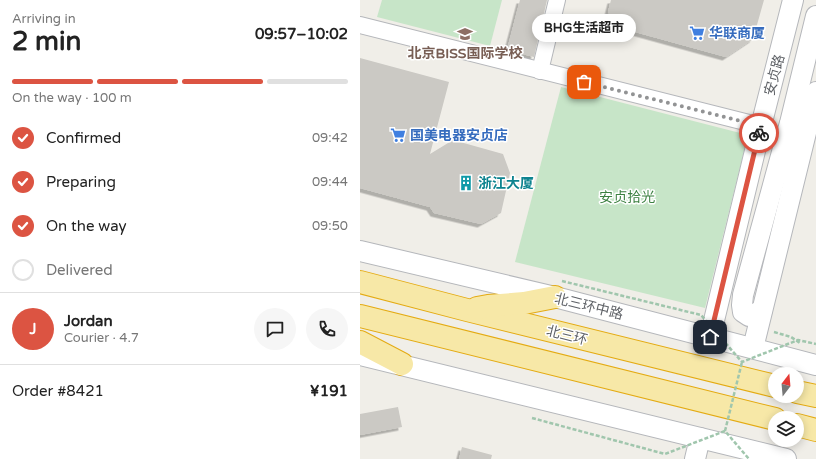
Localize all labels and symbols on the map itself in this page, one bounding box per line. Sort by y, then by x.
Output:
callout: BHG生活超市 [532,14,636,42]
supermarket icon: 华联商厦 [688,24,706,42]
school or university icon: 北京BISS国际学校 [456,25,474,43]
place label: 华联商厦 [709,25,765,42]
place label: 北京BISS国际学校 [408,45,522,62]
street label: 安贞路 [761,53,788,98]
pin [567,65,601,99]
courier [739,113,779,153]
supermarket icon: 国美电器安贞店 [389,126,407,144]
place label: 国美电器安贞店 [410,127,508,144]
building icon: 浙江大厦 [457,174,475,192]
place label: 浙江大厦 [478,175,534,192]
park label: 安贞拾光 [599,189,655,206]
street label: 北三环中路 [553,290,625,323]
pin [693,320,727,354]
street label: 北三环 [544,322,589,349]
north arrow [768,367,804,403]

